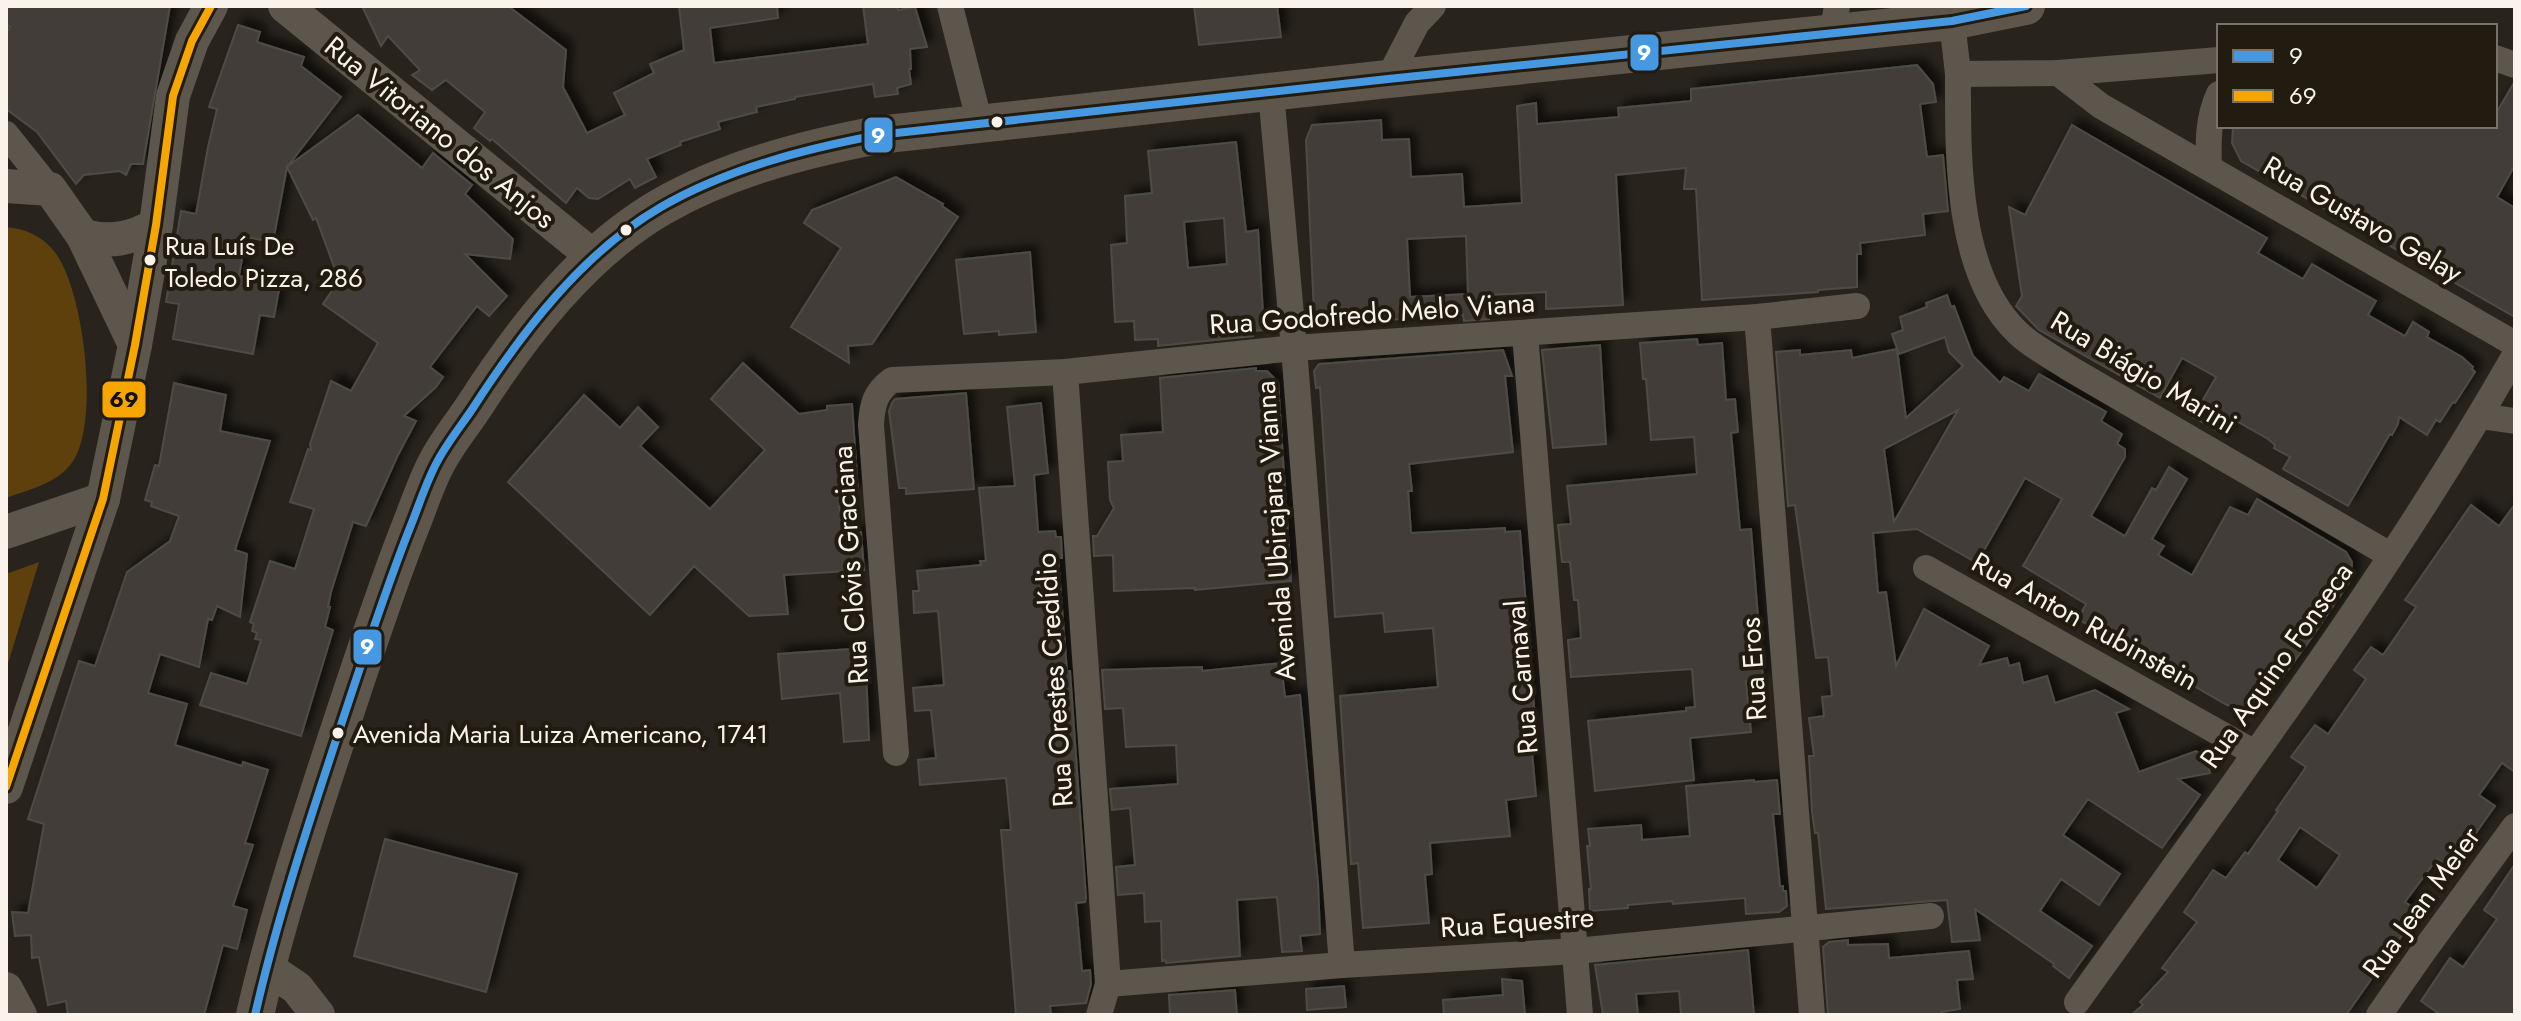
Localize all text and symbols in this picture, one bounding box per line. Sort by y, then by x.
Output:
legend [2217,24,2497,128]
street label: Rua Vitoriano dos Anjos [315,26,564,238]
line badge: 9 [1629,33,1660,72]
text: 9 [1637,36,1651,68]
text: 9 [2289,38,2303,73]
text: 69 [2289,78,2317,113]
unlabelled marker [989,114,1005,130]
line badge: 9 [863,116,894,154]
text: 9 [871,119,885,151]
street label: Rua Gustavo Gelay [2256,146,2470,293]
unlabelled marker [618,222,634,238]
place label: Rua Luís De Toledo Pizza, 286 [165,227,363,297]
marker: Rua Luís De Toledo Pizza, 286 [142,252,158,268]
street label: Rua Godofredo Melo Viana [1208,282,1536,345]
street label: Rua Biágio Marini [2043,301,2245,444]
street label: Avenida Ubirajara Vianna [1245,379,1306,683]
line badge: 69 [101,380,147,419]
text: 69 [109,383,139,415]
street label: Rua Clóvis Graciana [822,444,879,686]
street label: Rua Anton Rubinstein [1964,542,2205,701]
street label: Rua Orestes Credídio [1025,552,1084,808]
street label: Rua Aquino Fonseca [2190,554,2363,776]
street label: Rua Carnaval [1494,598,1549,756]
street label: Rua Eros [1729,616,1778,722]
line badge: 9 [352,628,383,666]
text: 9 [360,630,374,662]
place label: Avenida Maria Luiza Americano, 1741 [353,715,768,753]
marker: Avenida Maria Luiza Americano, 1741 [330,725,346,741]
street label: Rua Jean Meier [2352,818,2491,986]
street label: Rua Equestre [1439,897,1595,948]

